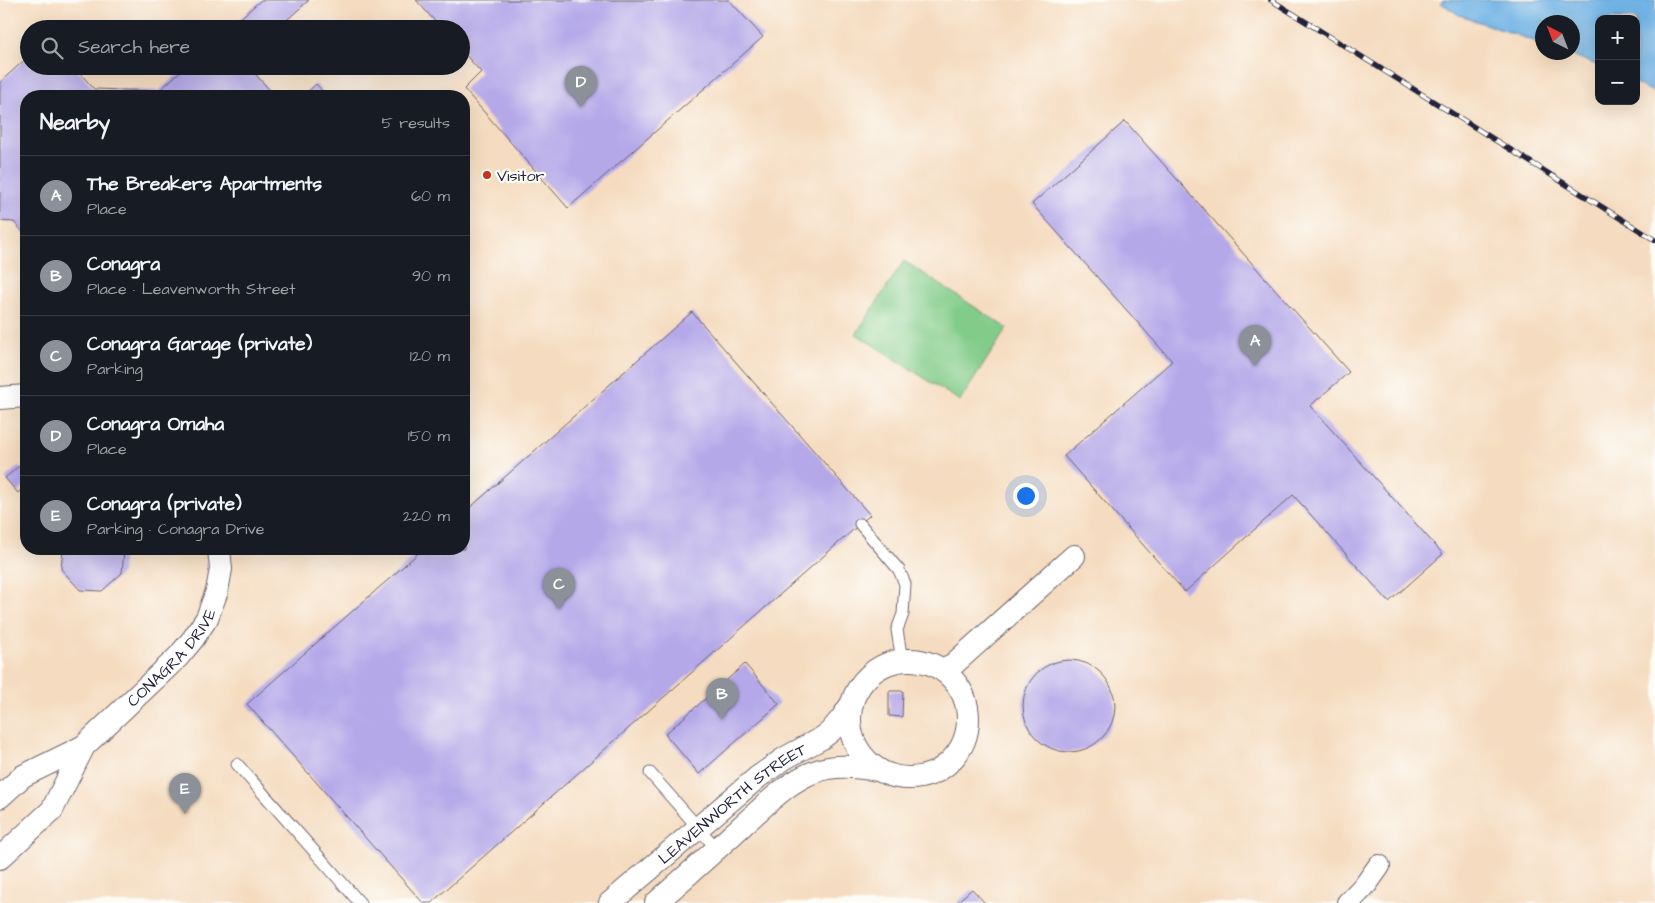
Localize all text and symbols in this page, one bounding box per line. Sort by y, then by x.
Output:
north arrow [1535,15,1580,60]
map controls [1595,15,1640,105]
button: + [1595,15,1640,60]
search box [20,20,470,75]
icon: search [38,34,66,62]
text: Search here [78,34,190,61]
button: − [1595,60,1640,105]
pin: D [565,66,597,107]
text: Nearby [40,108,110,137]
text: 5 results [382,112,450,134]
place label: Visitor [497,165,544,187]
marker: Visitor [481,169,493,181]
text: The Breakers Apartments [87,171,322,198]
text: A [51,185,61,207]
text: 60 m [411,185,450,207]
text: Place [87,198,127,220]
text: Conagra [87,251,160,278]
text: B [50,265,62,287]
text: 90 m [412,265,450,287]
text: Place · Leavenworth Street [87,278,295,300]
pin: A [1239,325,1271,366]
text: Conagra Garage (private) [87,331,312,358]
text: C [50,345,62,367]
text: 120 m [410,345,450,367]
text: Parking [87,358,143,380]
text: Conagra Omaha [87,411,224,438]
text: D [51,425,61,447]
text: 150 m [408,425,450,447]
text: Place [87,438,127,460]
your location [1013,483,1039,509]
text: Conagra (private) [87,491,242,518]
text: E [51,505,61,527]
text: 220 m [403,505,450,527]
text: Parking · Conagra Drive [87,518,264,540]
pin: C [543,568,575,609]
street label: CONAGRA DRIVE [122,605,222,712]
pin: B [706,678,738,719]
street label: LEAVENWORTH STREET [654,738,811,869]
pin: E [169,773,201,814]

